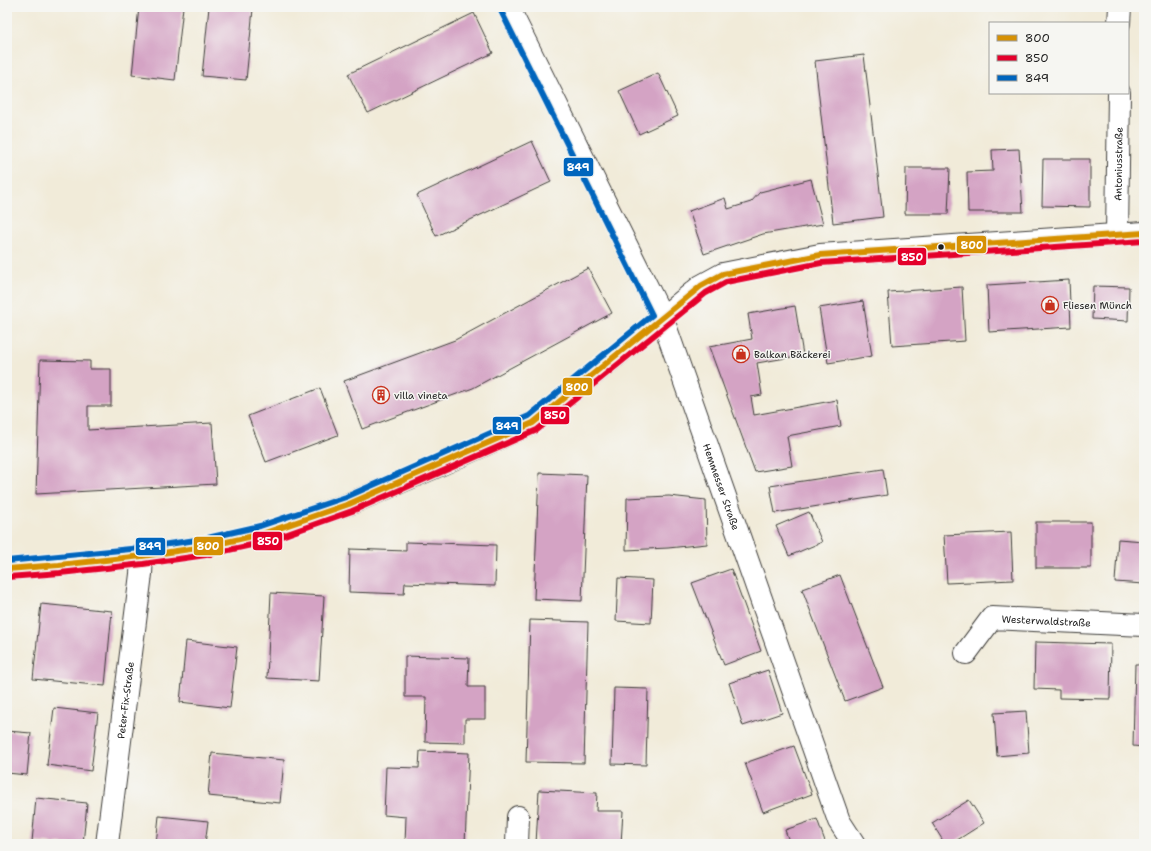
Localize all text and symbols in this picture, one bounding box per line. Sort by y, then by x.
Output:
legend [989,22,1129,94]
text: 800 [1025,30,1050,46]
text: 850 [1025,50,1049,66]
text: 849 [1025,70,1049,86]
street label: Antoniusstraße [1111,127,1126,201]
line badge: 849 [563,157,594,177]
text: 849 [567,160,590,175]
line badge: 800 [956,235,987,254]
text: 800 [960,238,984,253]
unlabelled marker [936,242,946,252]
line badge: 850 [897,247,927,266]
text: 850 [901,250,923,265]
shop icon: Fliesen Münch [1040,295,1060,315]
place label: Fliesen Münch [1063,299,1132,312]
shop icon: Balkan Bäckerei [731,344,751,364]
place label: Balkan Bäckerei [754,348,831,361]
line badge: 800 [562,377,593,396]
text: 800 [565,380,589,395]
building icon: villa vineta [371,385,391,405]
place label: villa vineta [394,389,449,402]
line badge: 850 [540,406,570,425]
text: 850 [544,408,566,423]
line badge: 849 [492,416,522,435]
text: 849 [496,419,519,434]
street label: Hemmesser Straße [700,442,742,532]
line badge: 850 [252,531,283,551]
text: 850 [257,534,279,549]
line badge: 800 [193,536,224,556]
line badge: 849 [135,537,166,556]
text: 849 [139,539,162,554]
text: 800 [196,539,220,554]
street label: Westerwaldstraße [1001,612,1091,630]
street label: Peter-Fix-Straße [114,660,137,740]

